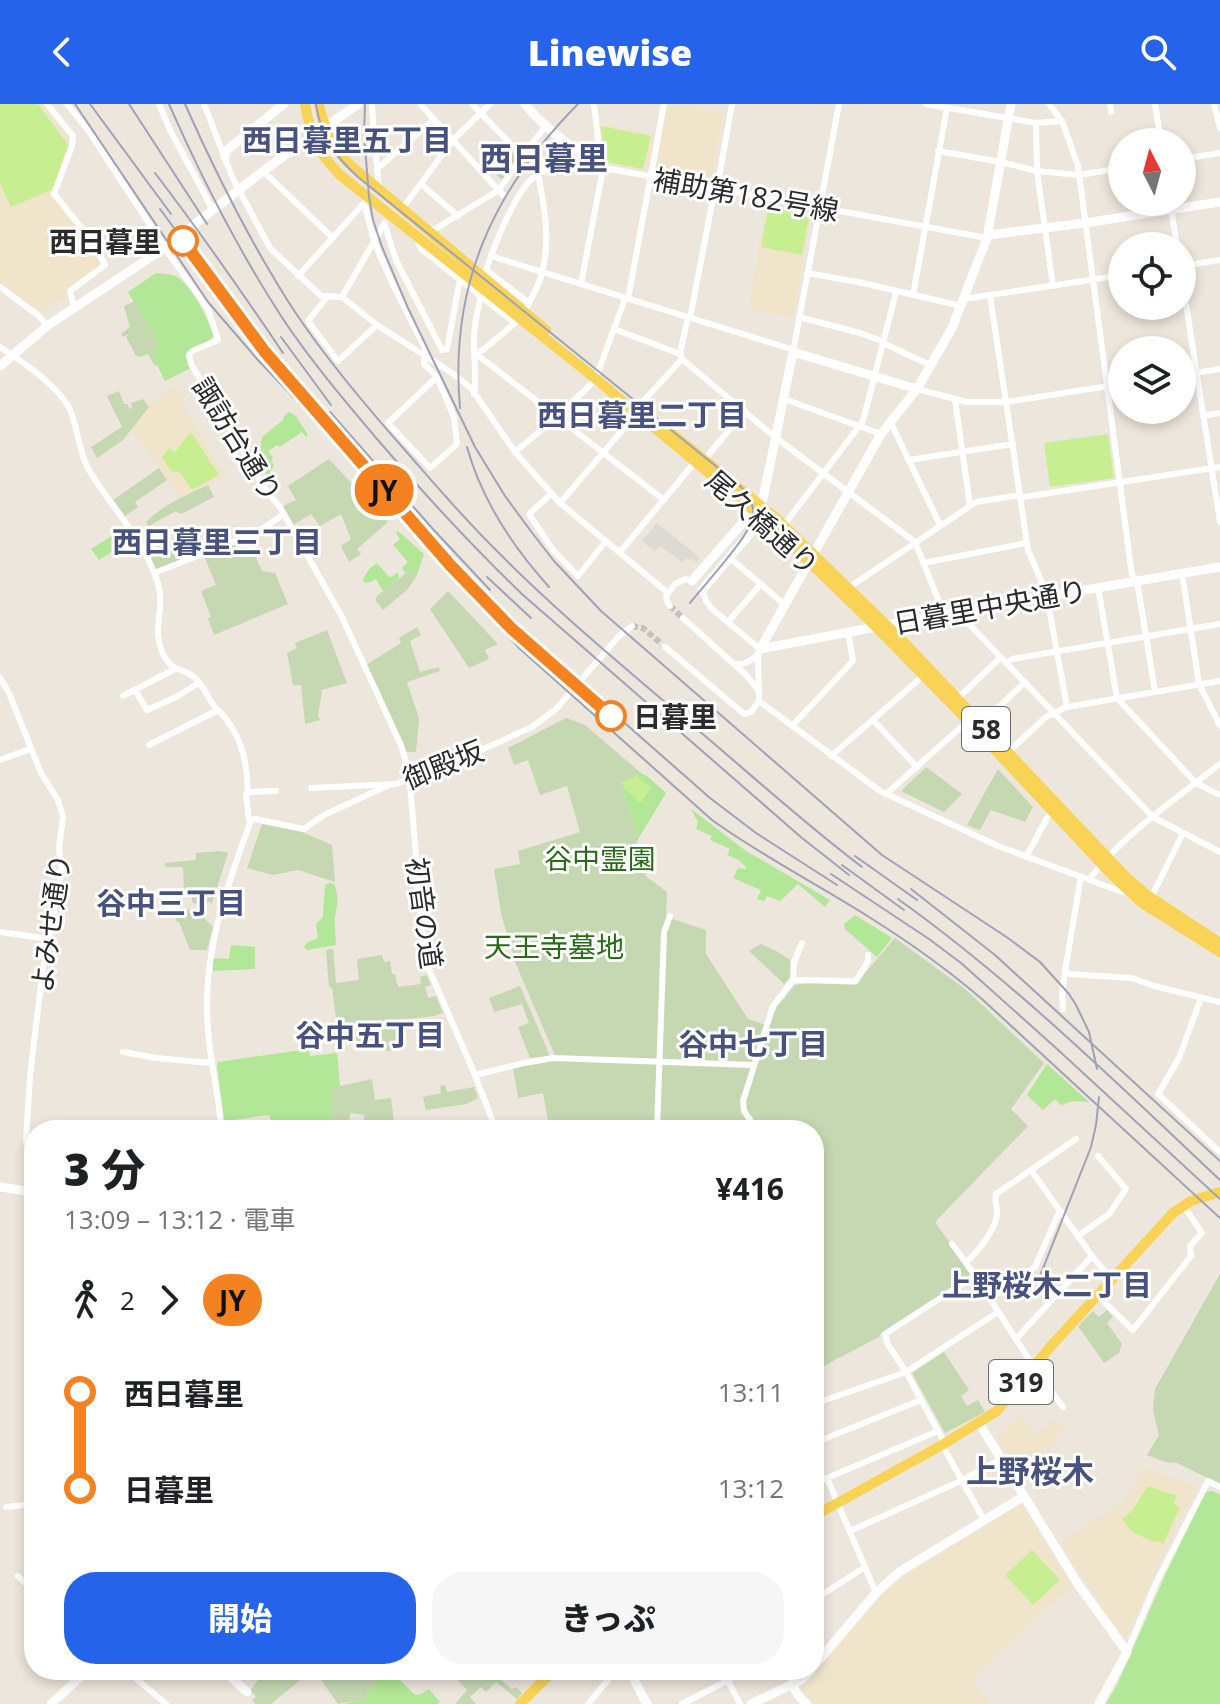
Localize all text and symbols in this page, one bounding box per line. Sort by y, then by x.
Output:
text: Linewise [528,28,692,77]
icon: back [40,30,84,74]
icon: search [1136,30,1180,74]
district label: 西日暮里五丁目 [242,119,452,160]
north arrow [1108,128,1196,216]
map controls [1108,128,1196,424]
district label: 西日暮里 [480,136,608,179]
street label: 補助第182号線 [650,159,842,229]
place label: 西日暮里 [49,222,161,260]
marker: 西日暮里 [168,226,198,256]
button: locate [1108,232,1196,320]
button: layers [1108,336,1196,424]
street label: 諏訪台通り [185,370,291,508]
district label: 西日暮里二丁目 [537,394,747,435]
street label: 尾久橋通り [698,461,828,583]
line badge: JY [348,464,420,516]
text: JY [371,471,397,509]
district label: 西日暮里三丁目 [112,521,322,562]
street label: 日暮里中央通り [890,570,1090,642]
place label: 日暮里 [633,697,717,735]
marker: 日暮里 [596,701,626,731]
road number: 58 [962,707,1010,751]
street label: 御殿坂 [397,731,489,797]
park label: 谷中霊園 [544,839,656,877]
street label: よみせ通り [21,851,79,995]
street label: 初音の道 [398,855,452,971]
district label: 谷中三丁目 [96,882,246,923]
park label: 天王寺墓地 [484,927,624,965]
district label: 谷中五丁目 [295,1014,445,1055]
district label: 谷中七丁目 [678,1023,828,1064]
text: 3 分 [64,1139,145,1199]
text: ¥416 [715,1168,784,1209]
text: 13:09 – 13:12 · 電車 [64,1201,295,1237]
district label: 上野桜木二丁目 [942,1264,1152,1305]
icon: walk [64,1278,108,1322]
icon: forward [147,1278,191,1322]
text: JY [219,1281,246,1319]
text: 2 [120,1282,135,1318]
road number: 319 [989,1360,1053,1404]
text: 西日暮里 [124,1373,244,1414]
text: 13:11 [718,1374,784,1410]
district label: 上野桜木 [966,1449,1094,1492]
text: 日暮里 [124,1469,214,1510]
text: 13:12 [718,1470,784,1506]
button: 開始 [64,1572,416,1664]
button: きっぷ [432,1572,784,1664]

